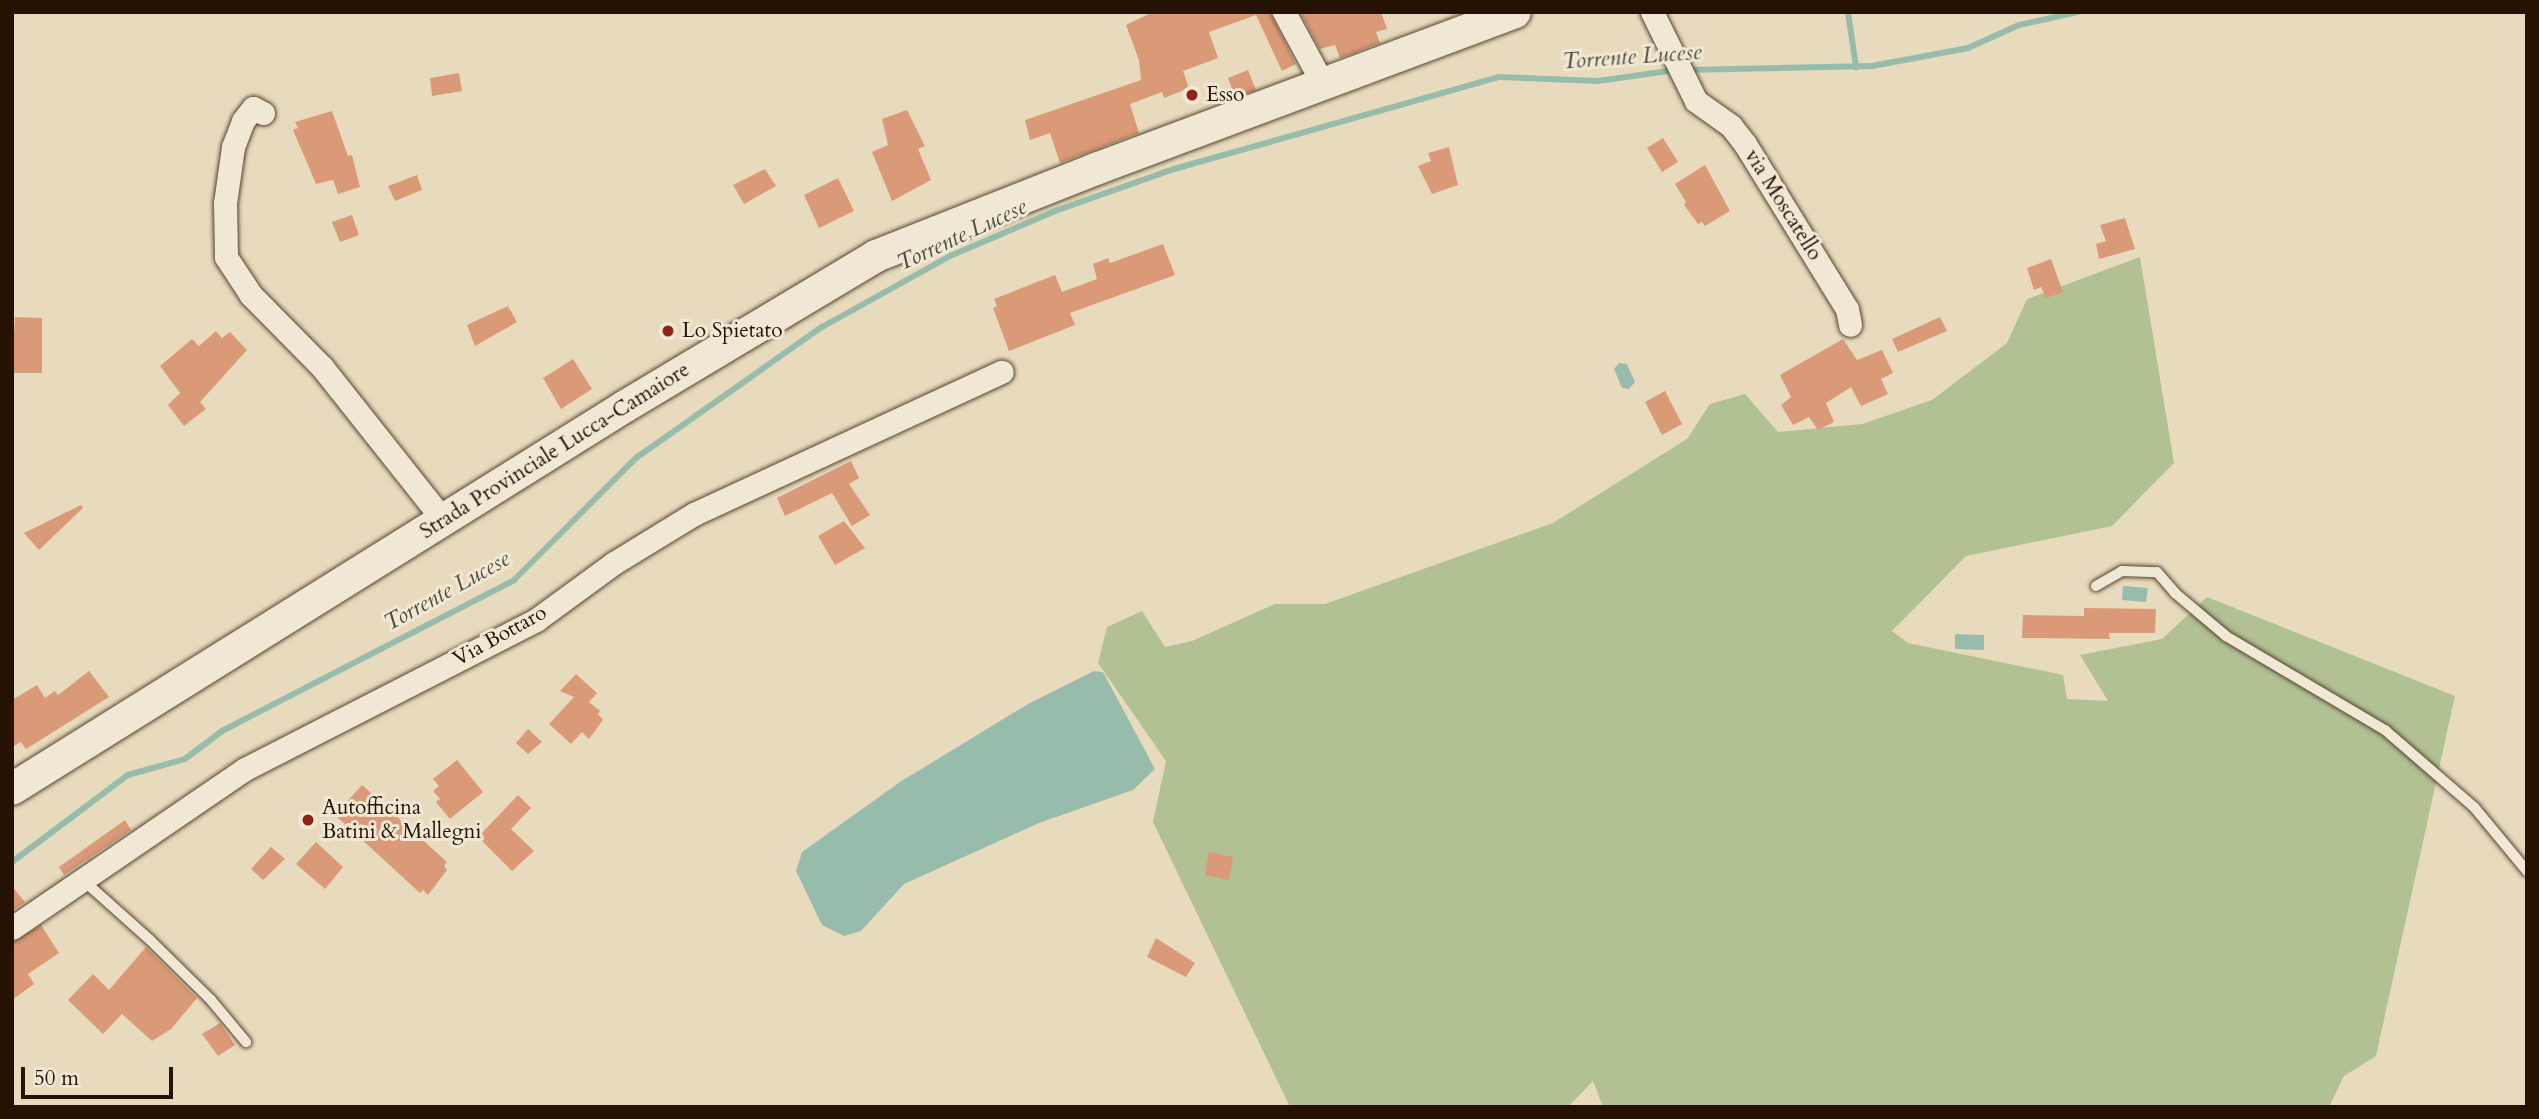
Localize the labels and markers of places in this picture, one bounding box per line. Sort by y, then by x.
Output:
place label: Esso [1206,82,1244,108]
marker: Esso [1184,87,1200,103]
place label: Lo Spietato [682,318,783,344]
marker: Lo Spietato [660,323,676,339]
place label: Autofficina Batini & Mallegni [322,795,481,845]
marker: Autofficina Batini & Mallegni [300,812,316,828]

